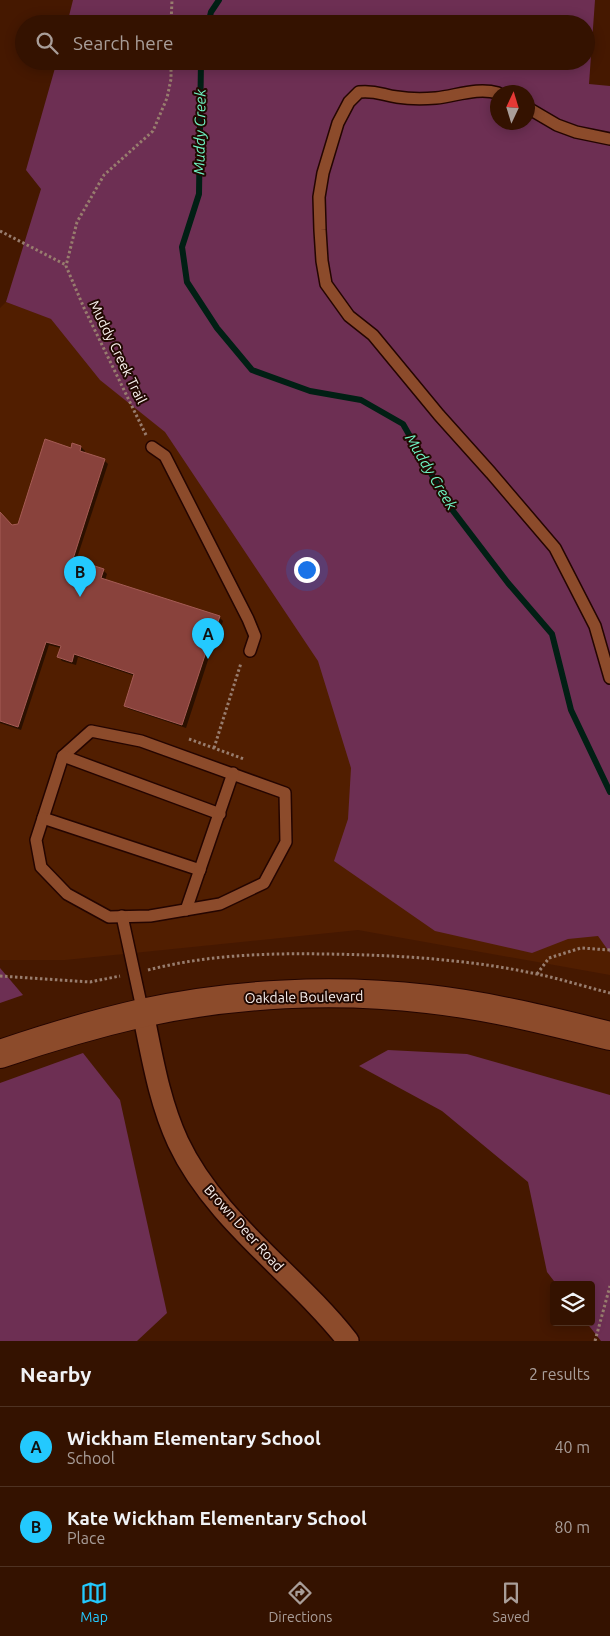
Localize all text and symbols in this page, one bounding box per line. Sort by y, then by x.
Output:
search box [15,15,595,70]
icon: search [33,29,61,57]
text: Search here [73,32,173,54]
north arrow [490,85,535,130]
water label: Muddy Creek [190,89,209,175]
street label: Muddy Creek Trail [86,298,150,407]
water label: Muddy Creek [402,431,461,513]
pin: B [64,556,96,597]
your location [294,557,320,583]
pin: A [192,618,224,659]
street label: Oakdale Boulevard [244,988,364,1006]
street label: Brown Deer Road [201,1182,287,1274]
map controls [550,1281,595,1326]
button: layers [550,1281,595,1326]
text: Nearby [20,1362,91,1386]
text: 2 results [529,1365,590,1383]
text: Wickham Elementary School [67,1427,321,1449]
text: A [30,1438,42,1456]
text: 40 m [554,1438,590,1456]
text: School [67,1449,115,1467]
text: Kate Wickham Elementary School [67,1507,367,1529]
text: B [31,1518,41,1536]
text: 80 m [554,1518,590,1536]
text: Place [67,1529,105,1547]
tab: Map [80,1579,108,1625]
tab: Directions [268,1579,332,1625]
tab: Saved [493,1579,530,1625]

